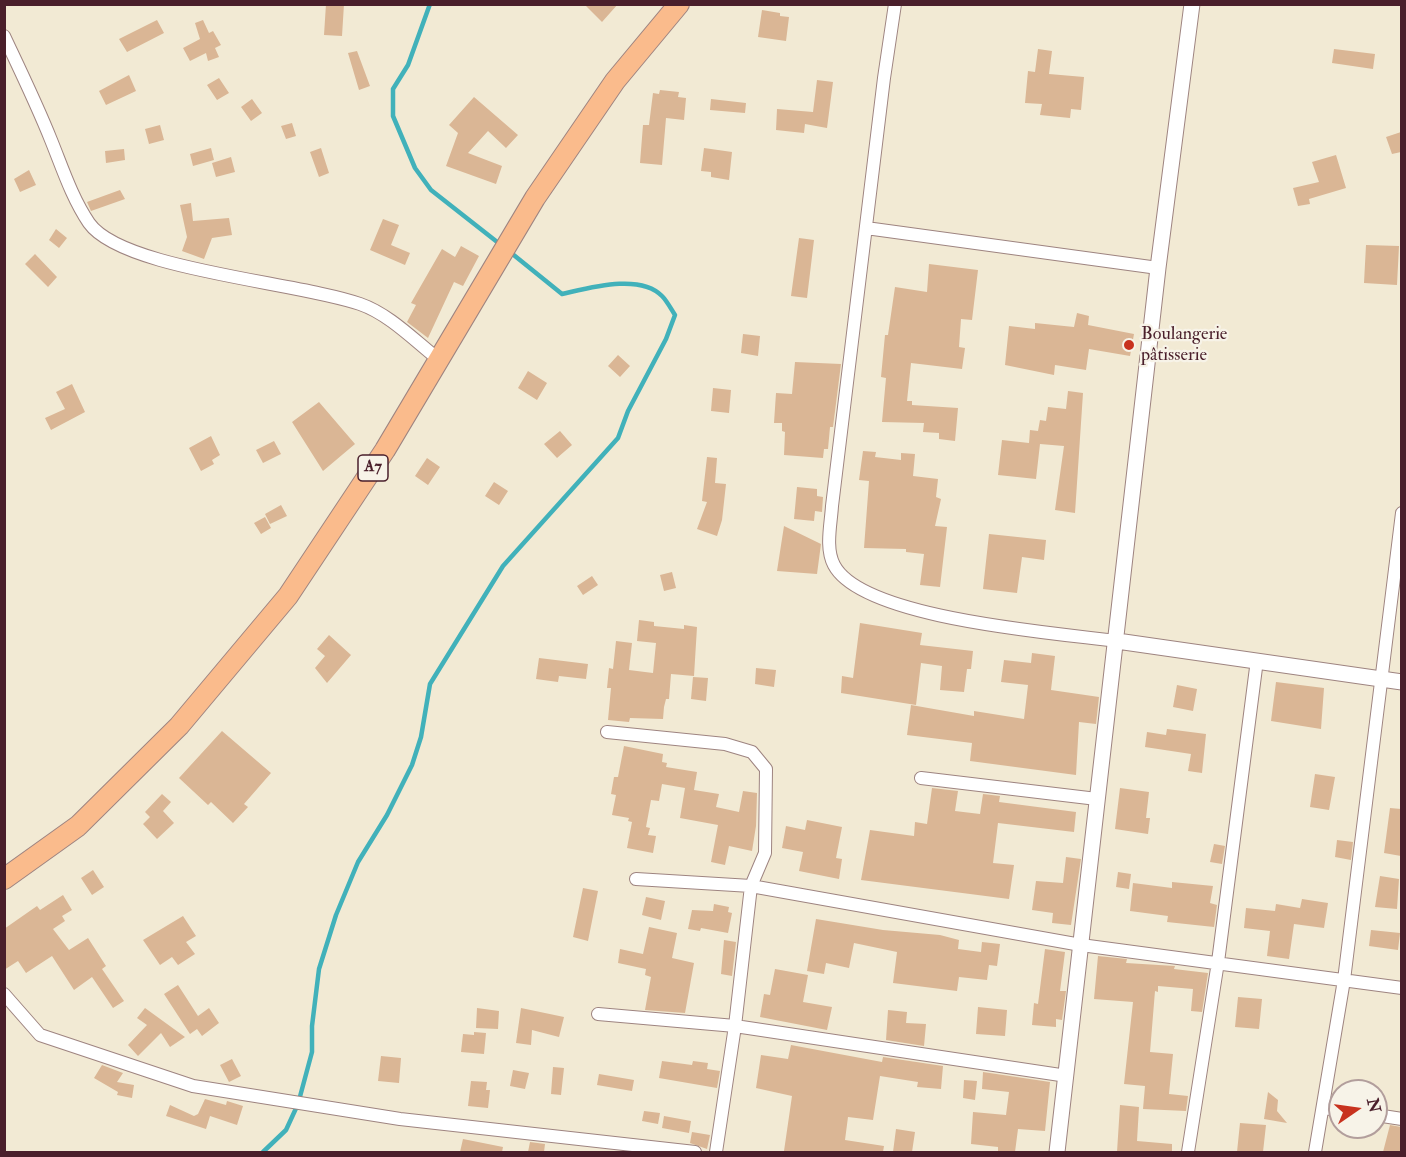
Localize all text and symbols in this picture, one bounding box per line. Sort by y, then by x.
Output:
place label: Boulangerie pâtisserie [1141,324,1227,366]
marker: Boulangerie pâtisserie [1122,338,1136,352]
road number: A7 [358,455,388,481]
north arrow [1328,1079,1388,1139]
text: N [1362,1096,1385,1115]

